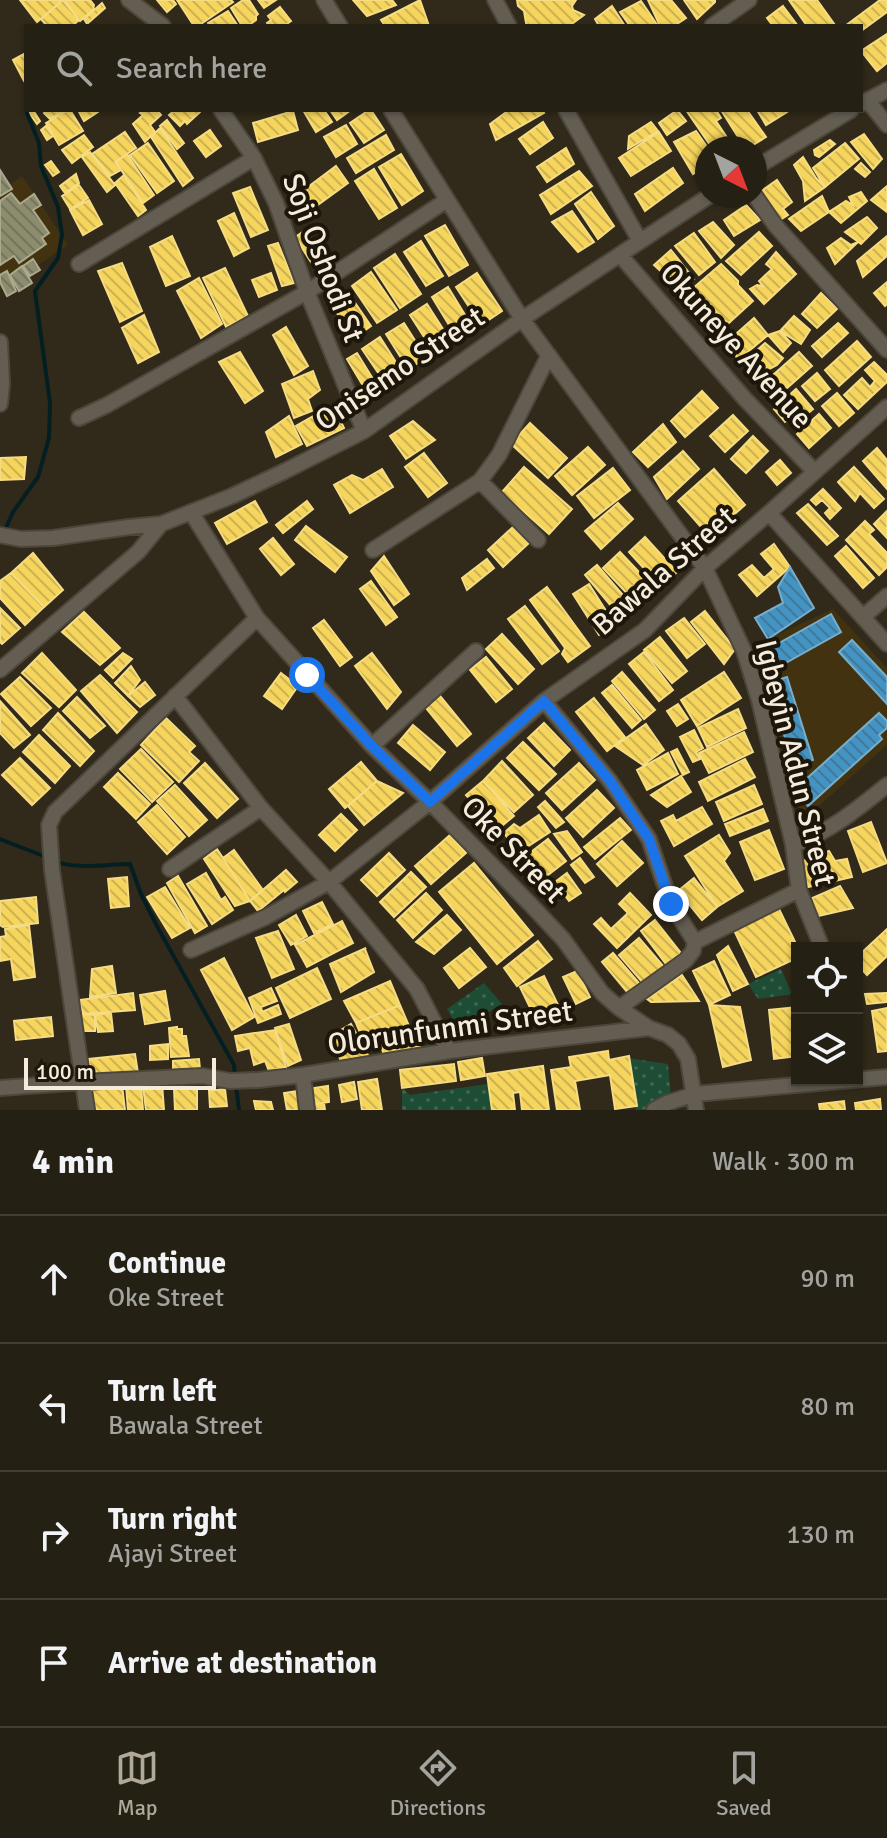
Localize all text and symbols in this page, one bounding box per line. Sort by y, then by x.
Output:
search box [24,24,863,112]
icon: search [52,46,96,90]
text: Search here [116,50,267,87]
north arrow [695,136,767,208]
street label: Soji Oshodi St [274,168,372,348]
street label: Okuneye Avenue [652,255,820,437]
street label: Onisemo Street [308,299,492,439]
street label: Bawala Street [585,499,743,643]
street label: Igbeyin Adun Street [747,636,843,890]
route start [289,657,325,693]
street label: Oke Street [453,789,573,911]
route end [653,886,689,922]
map controls [791,942,863,1086]
button: locate [791,942,863,1014]
street label: Olorunfunmi Street [325,992,575,1064]
button: layers [791,1014,863,1086]
scale bar [24,1054,216,1090]
text: 100 m [36,1058,94,1085]
text: 4 min [32,1141,114,1183]
text: Walk · 300 m [712,1146,855,1178]
text: Continue [108,1245,226,1282]
icon: ahead [32,1257,76,1301]
text: 90 m [800,1263,855,1295]
text: Oke Street [108,1282,224,1314]
text: Turn left [108,1373,217,1410]
icon: left [32,1385,76,1429]
text: 80 m [800,1391,855,1423]
text: Bawala Street [108,1410,263,1442]
text: Turn right [108,1501,237,1538]
icon: right [32,1513,76,1557]
text: 130 m [786,1519,855,1551]
text: Ajayi Street [108,1538,237,1570]
icon: arrive [32,1641,76,1685]
text: Arrive at destination [108,1645,377,1682]
tab: Map [115,1746,159,1821]
tab: Directions [390,1746,486,1821]
tab: Saved [716,1746,772,1821]

